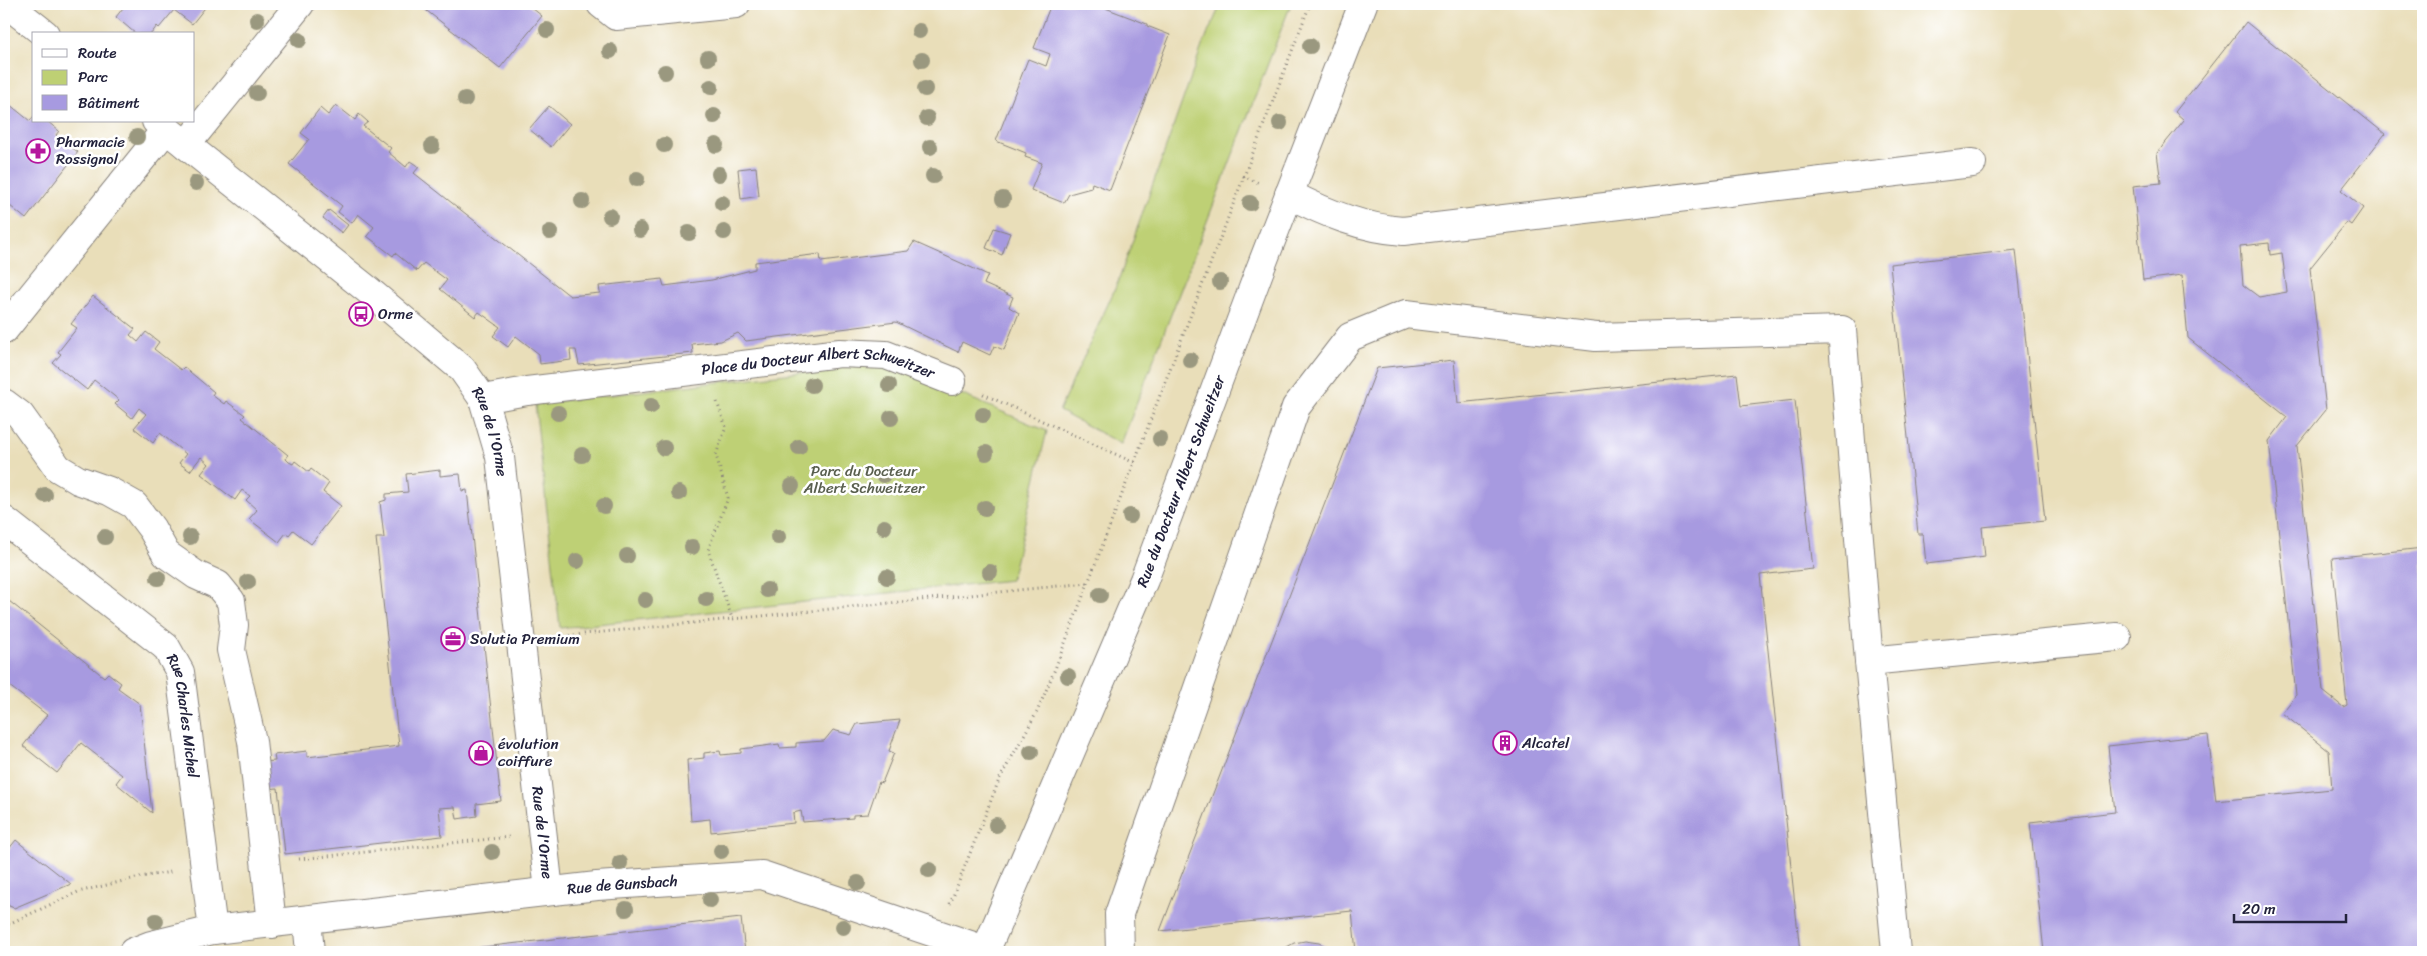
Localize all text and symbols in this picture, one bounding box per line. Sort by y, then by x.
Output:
legend [32,32,195,122]
text: Route [78,40,117,66]
text: Parc [78,64,108,90]
text: Bâtiment [78,90,140,116]
place label: Pharmacie Rossignol [56,129,125,172]
pharmacy icon: Pharmacie Rossignol [25,138,51,164]
bus stop icon: Orme [348,301,374,327]
place label: Orme [378,301,413,327]
street label: Place du Docteur Albert Schweitzer [700,340,939,386]
street label: Rue du Docteur Albert Schweitzer [1129,371,1233,591]
street label: Rue de l'Orme [465,381,515,478]
park label: Parc du Docteur Albert Schweitzer [803,458,925,501]
office icon: Solutia Premium [440,626,466,652]
place label: Solutia Premium [470,626,580,652]
street label: Rue Charles Michel [159,649,206,780]
building icon: Alcatel [1492,730,1518,756]
place label: Alcatel [1521,730,1570,756]
place label: évolution coiffure [498,731,559,774]
shop icon: évolution coiffure [468,740,494,766]
street label: Rue de l'Orme [524,785,561,881]
street label: Rue de Gunsbach [566,868,679,902]
scale bar [2234,891,2347,923]
text: 20 m [2242,896,2276,922]

